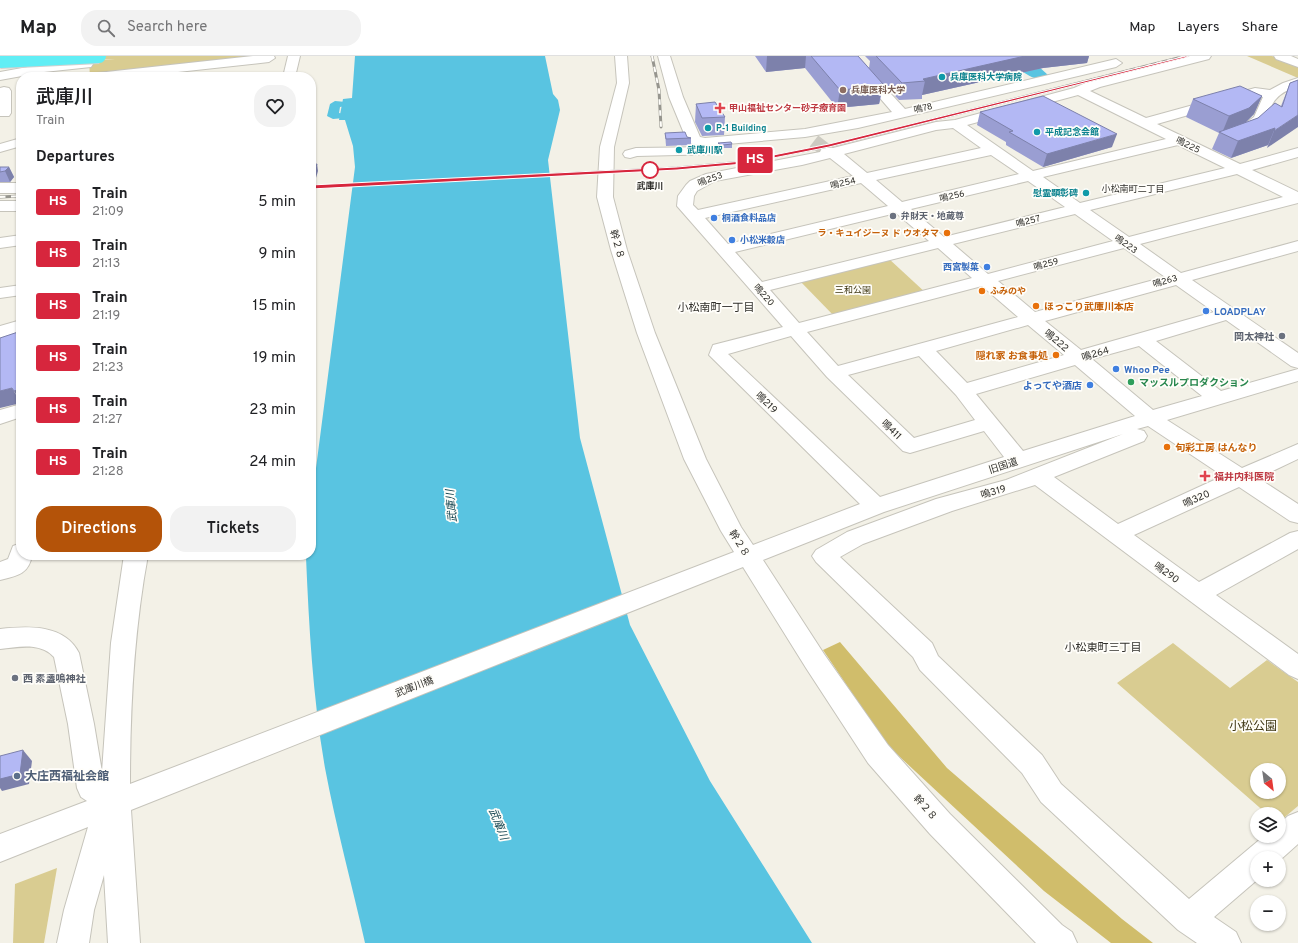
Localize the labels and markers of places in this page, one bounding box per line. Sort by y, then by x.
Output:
marker: 兵庫医科大学病院 [937,72,947,82]
place label: 兵庫医科大学病院 [950,72,1022,83]
marker: 兵庫医科大学 [838,85,848,95]
place label: 兵庫医科大学 [851,85,905,96]
marker: 甲山福祉センター砂子療育園 [714,102,726,114]
place label: 甲山福祉センター砂子療育園 [729,103,846,114]
marker: P-1 Building [703,123,713,133]
place label: P-1 Building [716,123,766,134]
place label: 平成記念会館 [1045,126,1099,138]
marker: 平成記念会館 [1032,127,1042,137]
marker: 武庫川駅 [674,145,684,155]
place label: 武庫川駅 [687,145,723,156]
marker: 武庫川 [641,161,659,179]
place label: 武庫川 [636,181,664,192]
place label: 慰霊顕彰碑 [1033,188,1078,199]
marker: 慰霊顕彰碑 [1081,188,1091,198]
marker: 弁財天・地蔵尊 [888,211,898,221]
place label: 弁財天・地蔵尊 [901,211,964,222]
place label: 桐酒食料品店 [721,212,776,224]
marker: 桐酒食料品店 [709,213,719,223]
place label: ラ・キュイジーヌ ド ウオタマ [817,228,939,239]
marker: ラ・キュイジーヌ ド ウオタマ [942,228,952,238]
marker: 小松米穀店 [727,235,737,245]
place label: 小松米穀店 [740,235,785,246]
place label: 西宮製菓 [943,261,979,273]
marker: 西宮製菓 [982,262,992,272]
marker: ふみのや [977,286,987,296]
place label: ふみのや [990,286,1026,297]
marker: ほっこり武庫川本店 [1031,301,1041,311]
place label: ほっこり武庫川本店 [1044,301,1134,314]
marker: LOADPLAY [1201,306,1211,316]
place label: LOADPLAY [1214,306,1266,319]
place label: 岡太神社 [1234,331,1275,344]
marker: 岡太神社 [1277,331,1287,341]
place label: 隠れ家 お食事処 [976,350,1048,363]
marker: 隠れ家 お食事処 [1051,350,1061,360]
marker: Whoo Pee [1111,364,1121,374]
place label: Whoo Pee [1124,364,1170,377]
marker: マッスルプロダクション [1126,377,1136,387]
place label: マッスルプロダクション [1139,377,1249,390]
place label: よってや酒店 [1023,380,1082,393]
marker: よってや酒店 [1085,380,1095,390]
marker: 旬彩工房 はんなり [1162,442,1172,452]
place label: 旬彩工房 はんなり [1175,442,1258,455]
marker: 福井内科医院 [1199,470,1211,482]
place label: 福井内科医院 [1214,471,1274,484]
marker: 西 素盞嗚神社 [10,673,20,683]
place label: 西 素盞嗚神社 [23,673,86,686]
place label: 大庄西福祉会館 [25,769,109,785]
marker: 大庄西福祉会館 [12,771,22,781]

